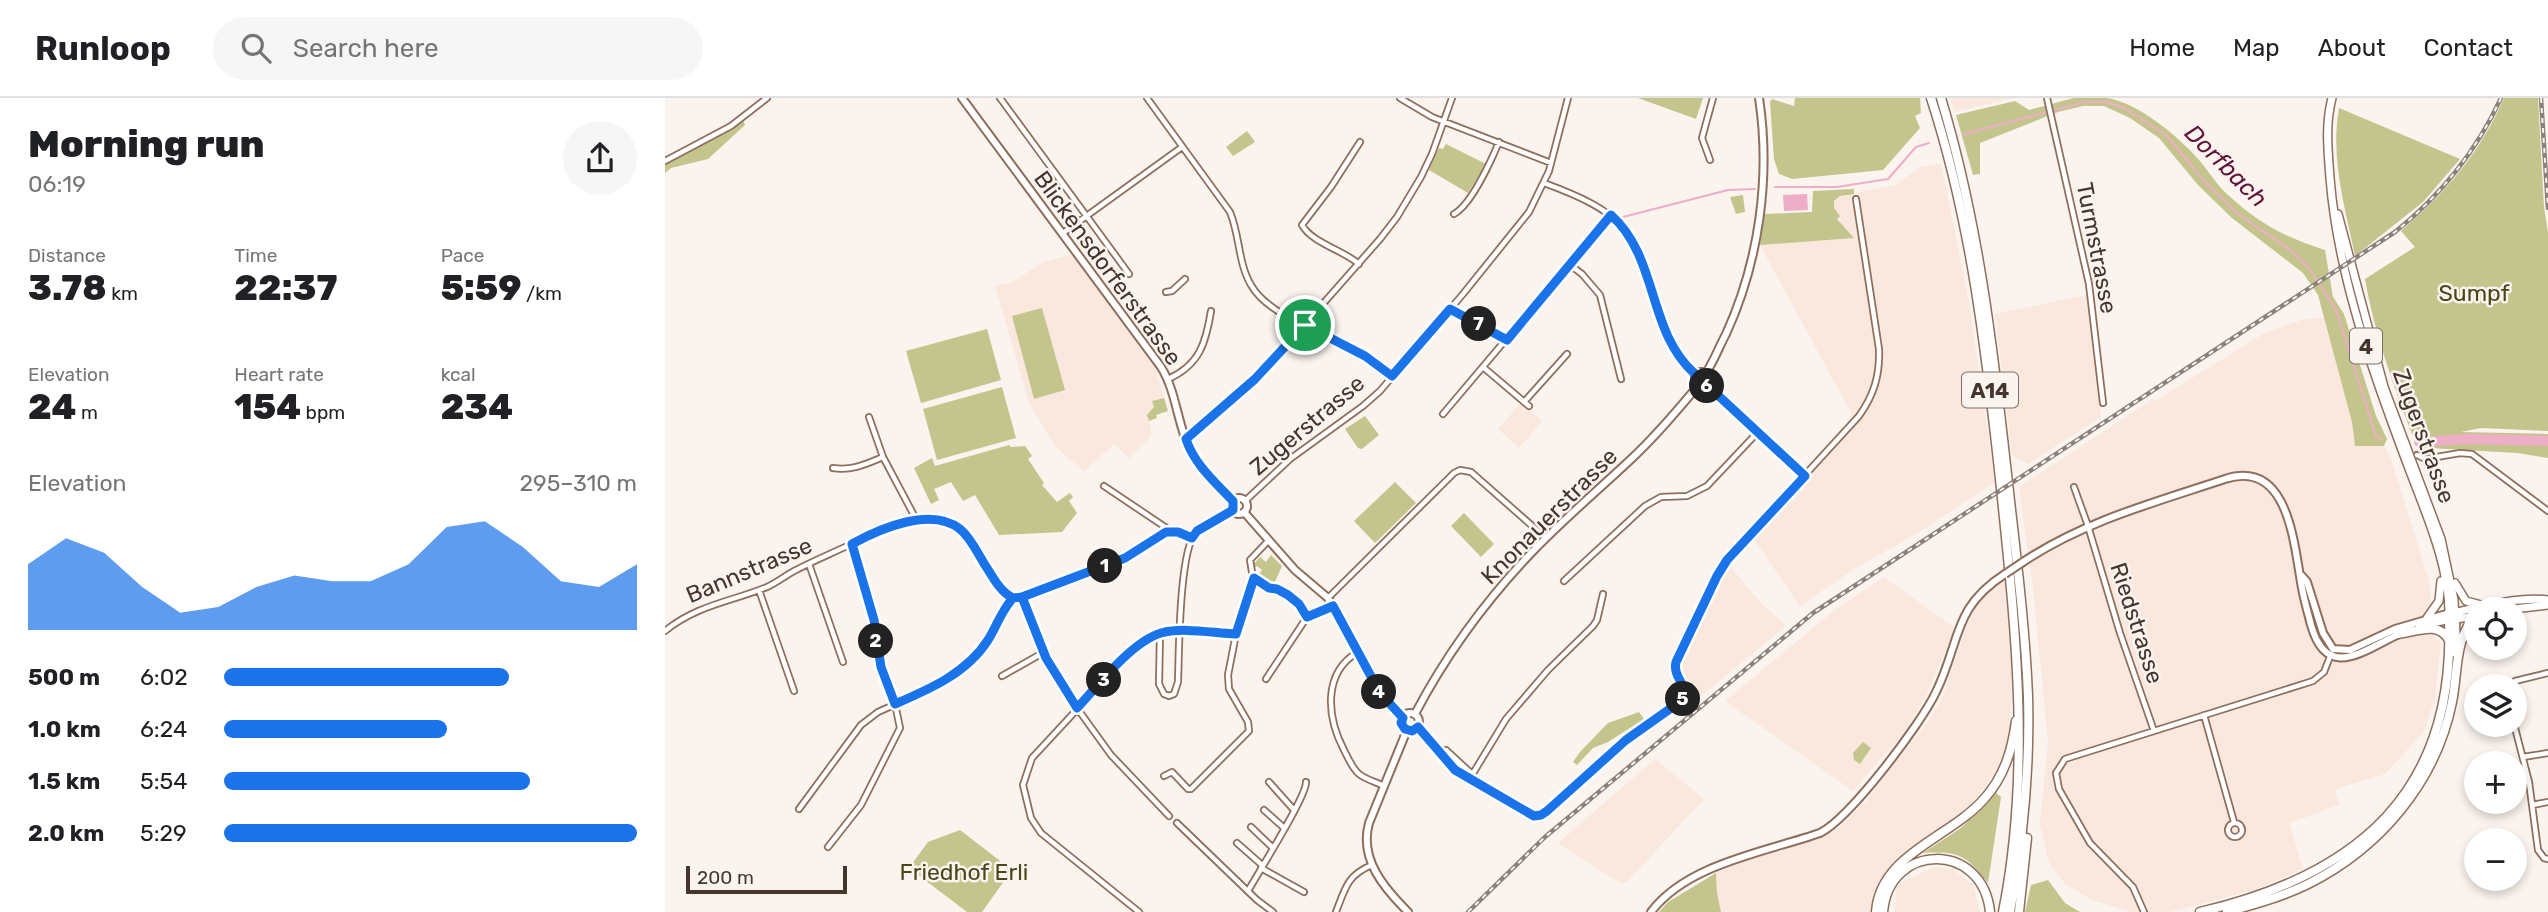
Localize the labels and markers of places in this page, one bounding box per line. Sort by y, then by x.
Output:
pin [1275,295,1335,355]
pin: 7 [1461,306,1497,342]
pin: 6 [1689,368,1725,404]
pin: 1 [1087,548,1123,584]
pin: 2 [859,624,893,658]
pin: 3 [1087,662,1122,698]
pin: 4 [1361,674,1397,710]
pin: 5 [1665,682,1701,716]

